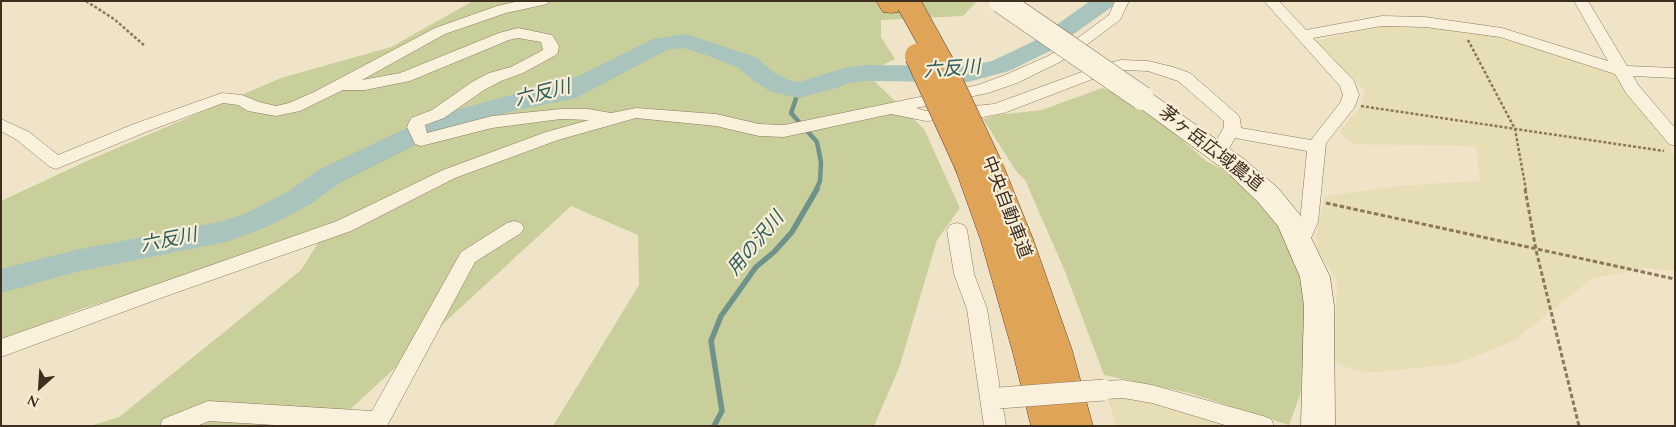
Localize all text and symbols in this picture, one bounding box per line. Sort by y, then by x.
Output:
water label: 六反川 [923,58,981,84]
water label: 六反川 [513,77,573,113]
street label: 茅ヶ岳広域農道 [1154,103,1266,197]
street label: 中央自動車道 [976,154,1034,262]
water label: 用の沢川 [724,209,790,281]
water label: 六反川 [139,225,199,259]
north arrow [15,362,65,412]
text: N [23,389,43,413]

